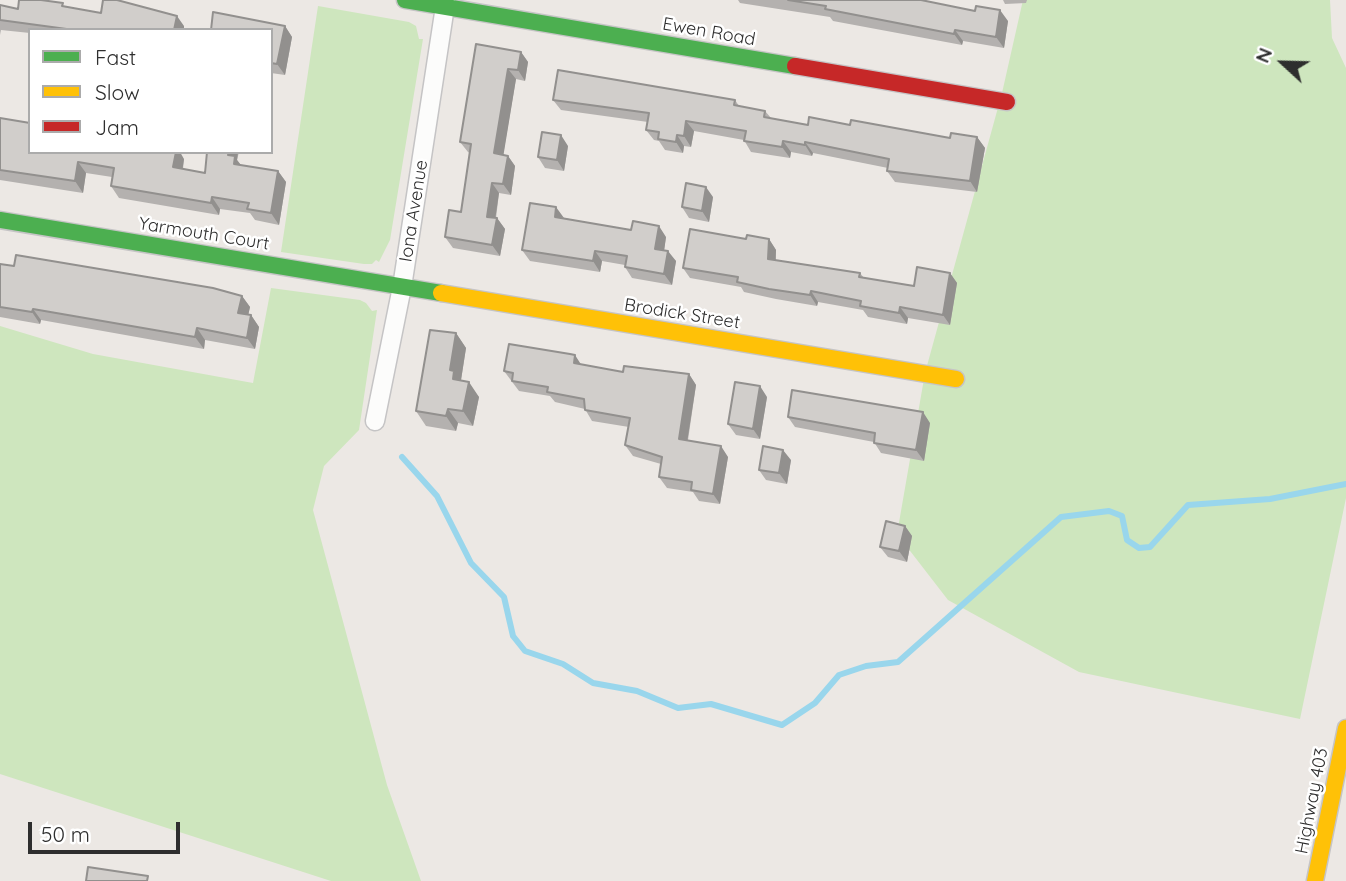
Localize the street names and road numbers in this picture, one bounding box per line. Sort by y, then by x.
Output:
street label: Ewen Road [661,13,757,51]
street label: Iona Avenue [395,158,433,264]
street label: Yarmouth Court [137,213,271,255]
street label: Brodick Street [623,294,741,334]
street label: Highway 403 [1291,746,1333,856]

